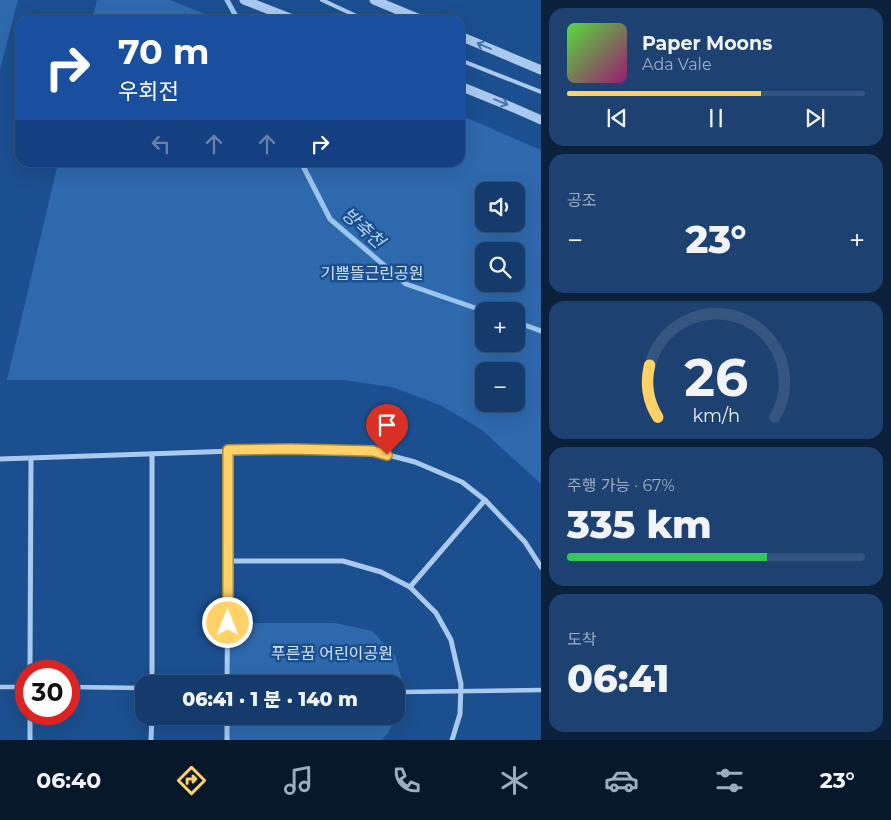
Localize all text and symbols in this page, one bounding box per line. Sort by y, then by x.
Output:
text: 70 m [118,30,209,73]
text: Paper Moons [642,32,772,55]
icon: right [35,35,100,100]
one-way arrow [477,41,492,50]
text: Ada Vale [642,55,712,74]
text: 우회전 [118,78,179,105]
one-way arrow [493,98,508,108]
icon: previous [603,104,631,132]
icon: pause [702,104,730,132]
icon: next [801,104,829,132]
icon: left [147,130,175,158]
icon: ahead [200,130,228,158]
icon: ahead [253,130,281,158]
icon: right [306,130,334,158]
map controls [475,182,525,412]
button: sound [475,182,525,232]
text: 공조 [567,191,596,210]
water label: 방축천 [337,203,391,254]
text: 23° [686,216,746,263]
text: − [567,223,583,257]
text: + [849,223,865,257]
button: search [475,242,525,292]
park label: 기쁨뜰근린공원 [320,264,424,283]
button: + [475,302,525,352]
text: 26 [684,346,748,409]
button: − [475,362,525,412]
pin [366,404,408,455]
text: km/h [692,405,740,426]
icon: arrive [373,411,401,439]
text: 주행 가능 · 67% [567,476,675,495]
text: 335 km [567,501,712,548]
position arrow [201,596,253,648]
text: 도착 [567,630,596,649]
park label: 푸른꿈 어린이공원 [271,644,393,663]
text: 06:41 [567,655,670,702]
speed limit sign: 30 [15,660,80,725]
text: 06:41 · 1 분 · 140 m [182,688,358,711]
icon: directions [174,763,209,798]
icon: music [281,763,316,798]
icon: phone [389,763,424,798]
icon: climate [497,763,532,798]
icon: car [604,763,639,798]
icon: filters [712,763,747,798]
text: 06:40 [36,767,101,794]
text: 23° [820,767,855,794]

